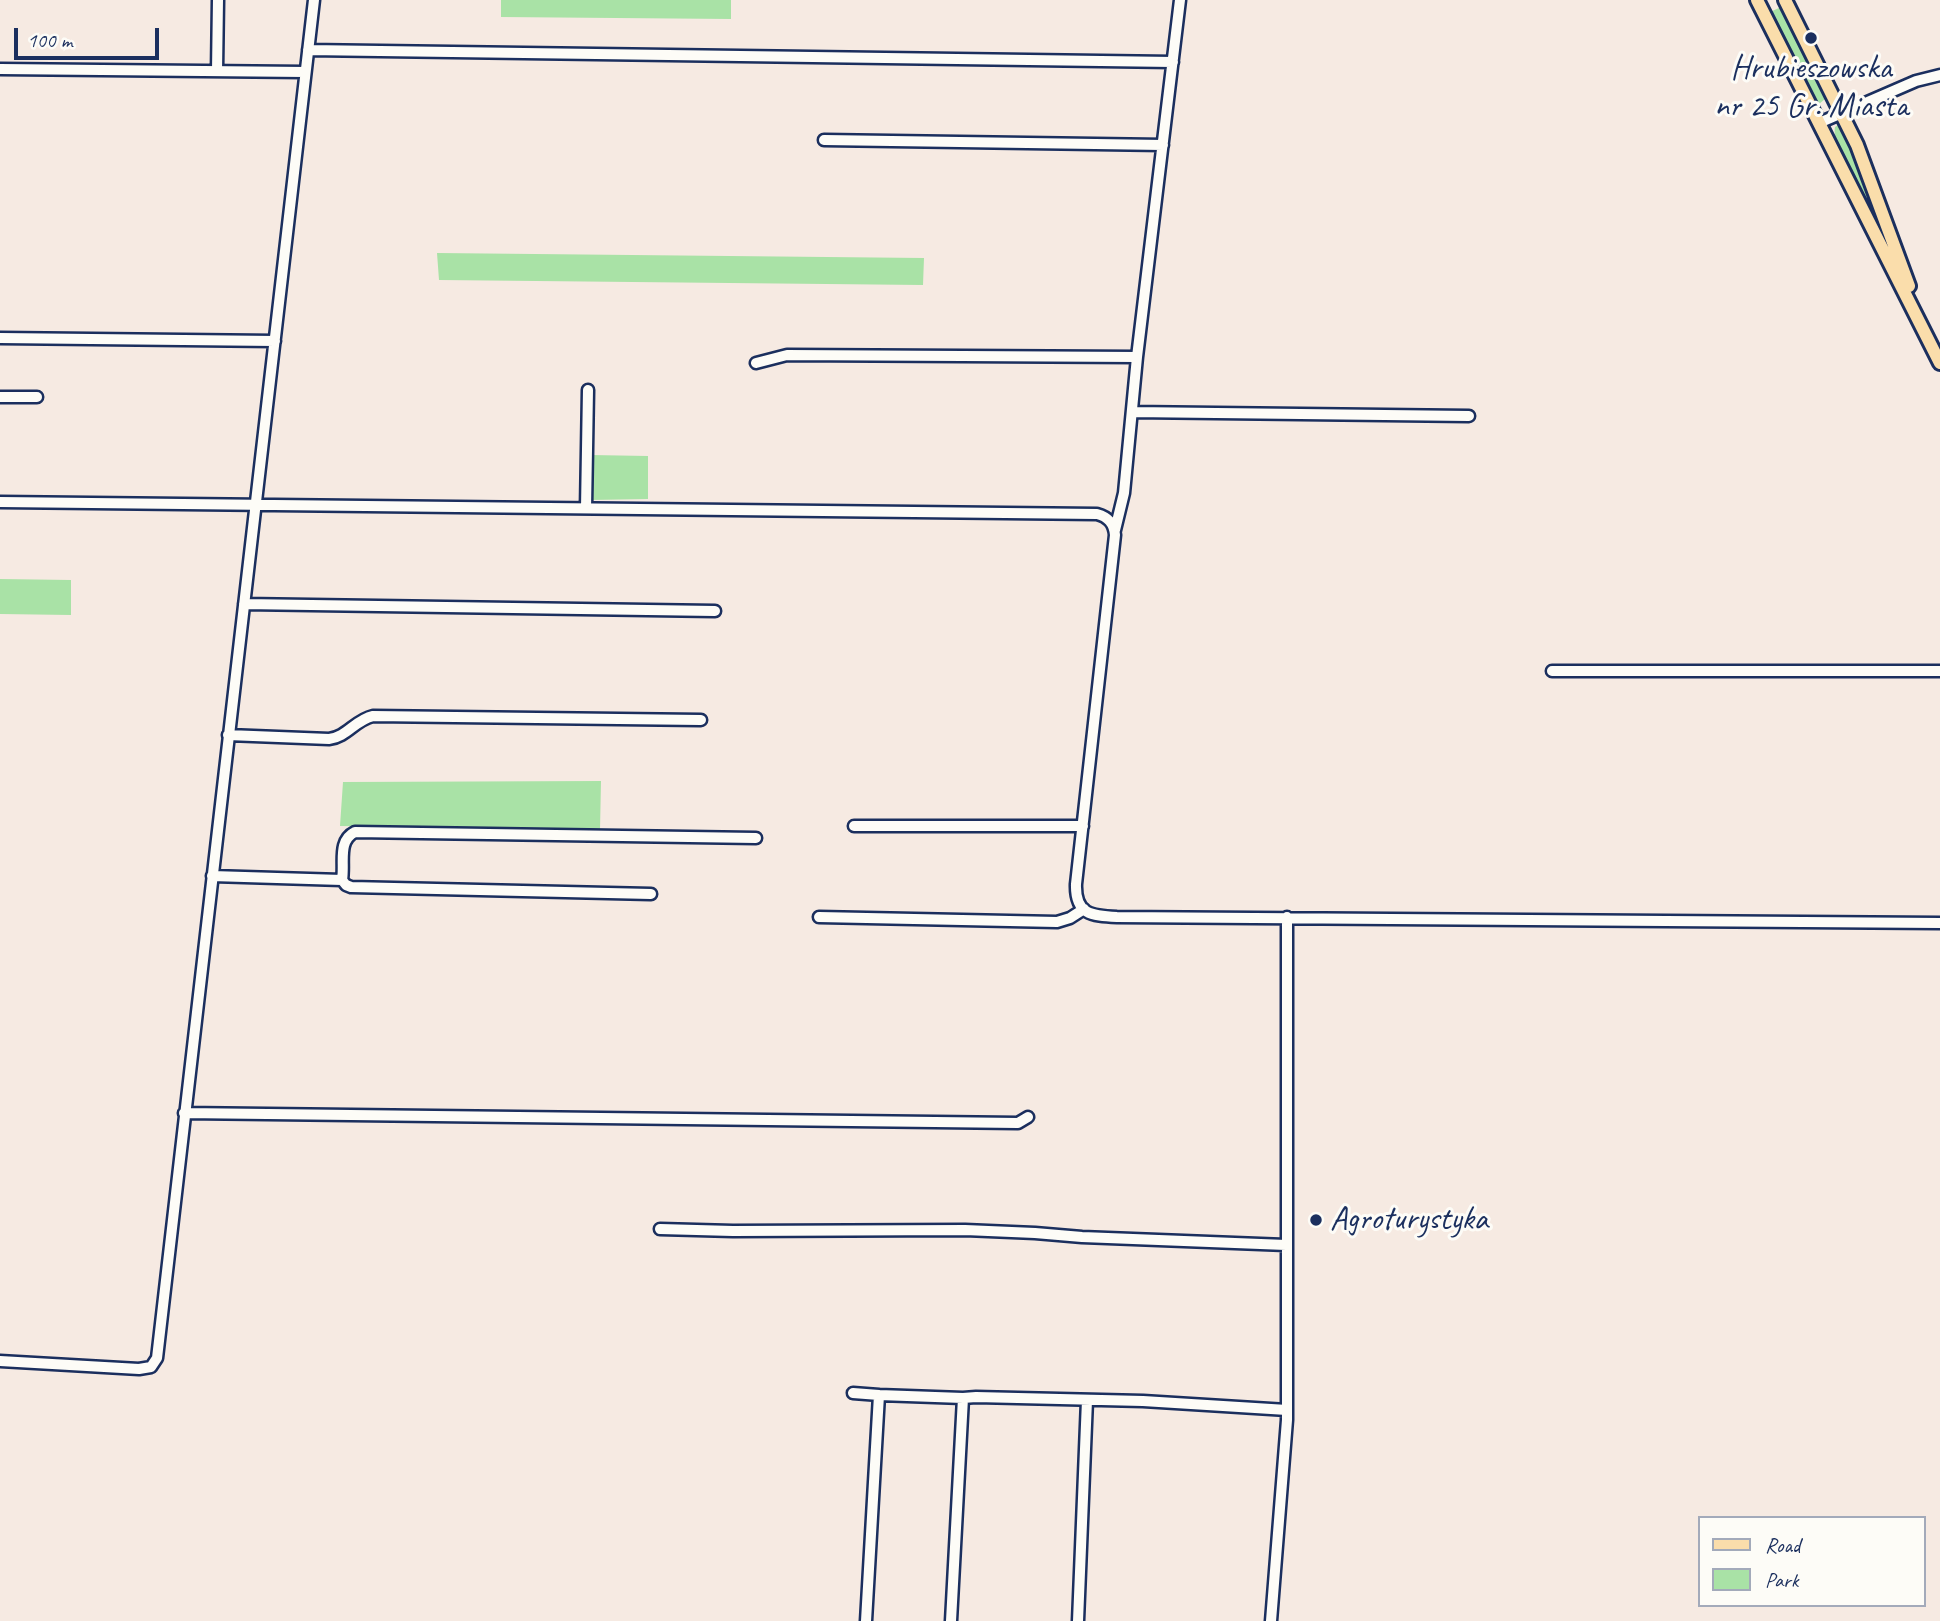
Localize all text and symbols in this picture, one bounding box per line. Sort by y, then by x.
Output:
scale bar [18,14,163,58]
text: 100 m [27,27,72,53]
marker: Hrubieszowska nr 25 Gr. Miasta [1803,30,1819,46]
place label: Hrubieszowska nr 25 Gr. Miasta [1714,49,1908,127]
place label: Agroturystyka [1330,1200,1488,1240]
marker: Agroturystyka [1308,1212,1324,1228]
legend [1699,1516,1926,1607]
text: Road [1765,1532,1800,1558]
text: Park [1765,1567,1798,1593]

